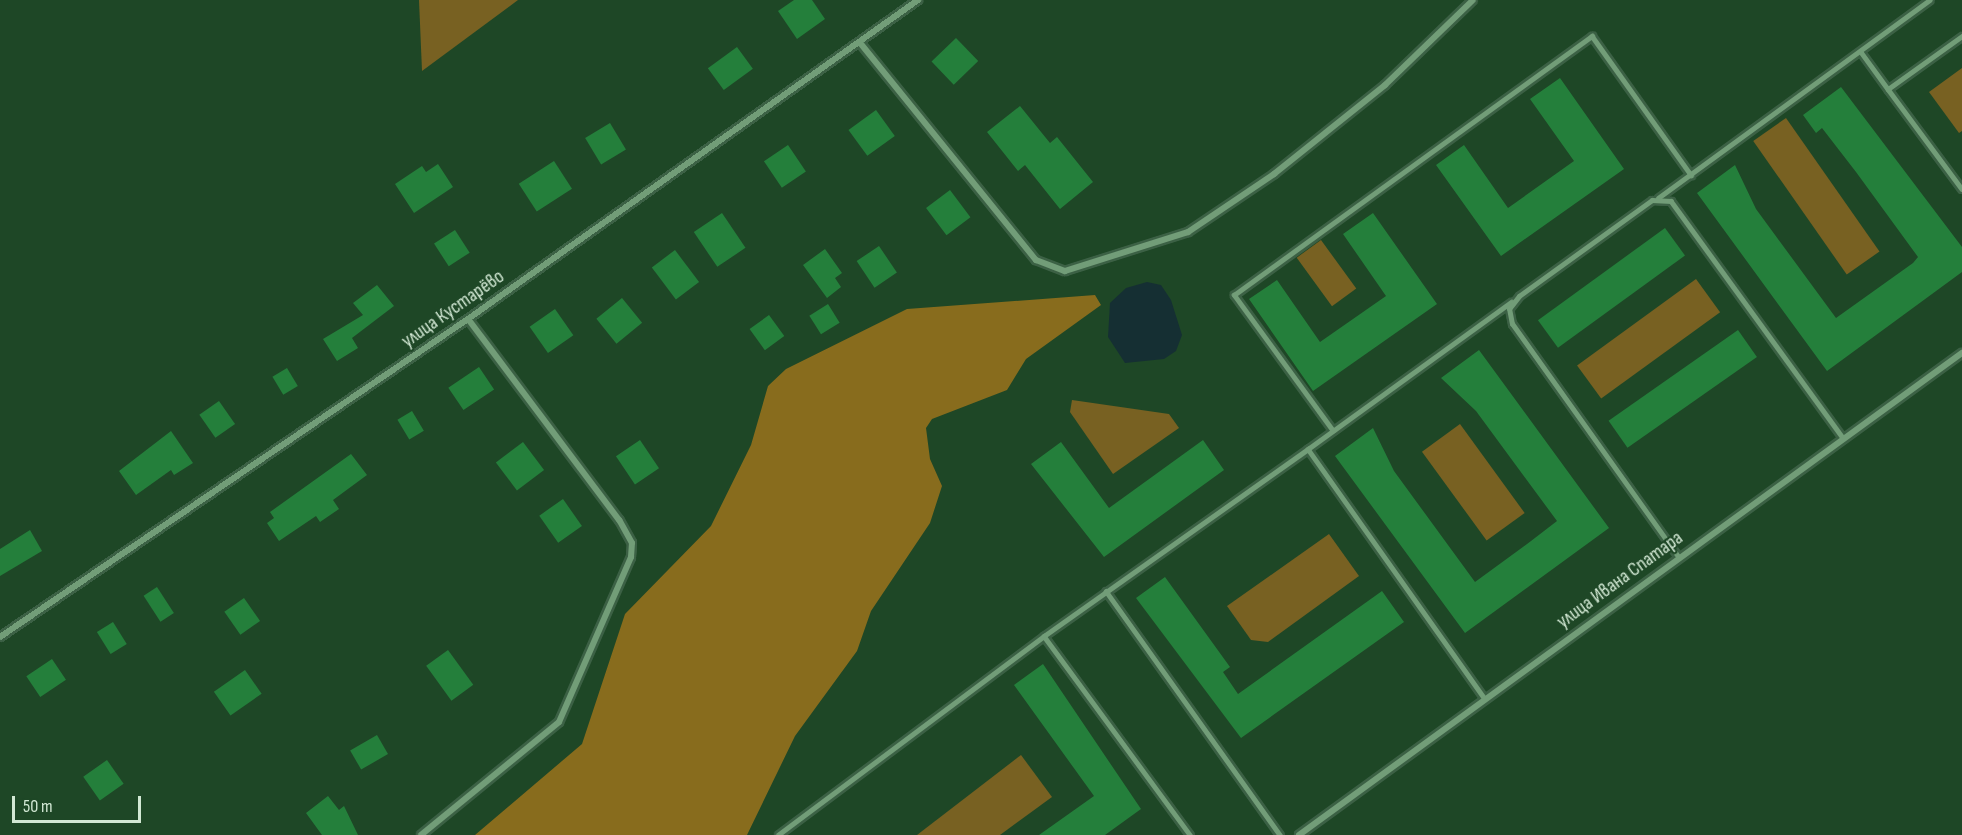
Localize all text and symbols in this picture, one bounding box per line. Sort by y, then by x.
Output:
street label: улица Кустарёво [397,265,509,353]
street label: улица Ивана Спатара [1552,526,1688,634]
scale bar [15,784,144,822]
text: 50 m [23,796,53,817]

